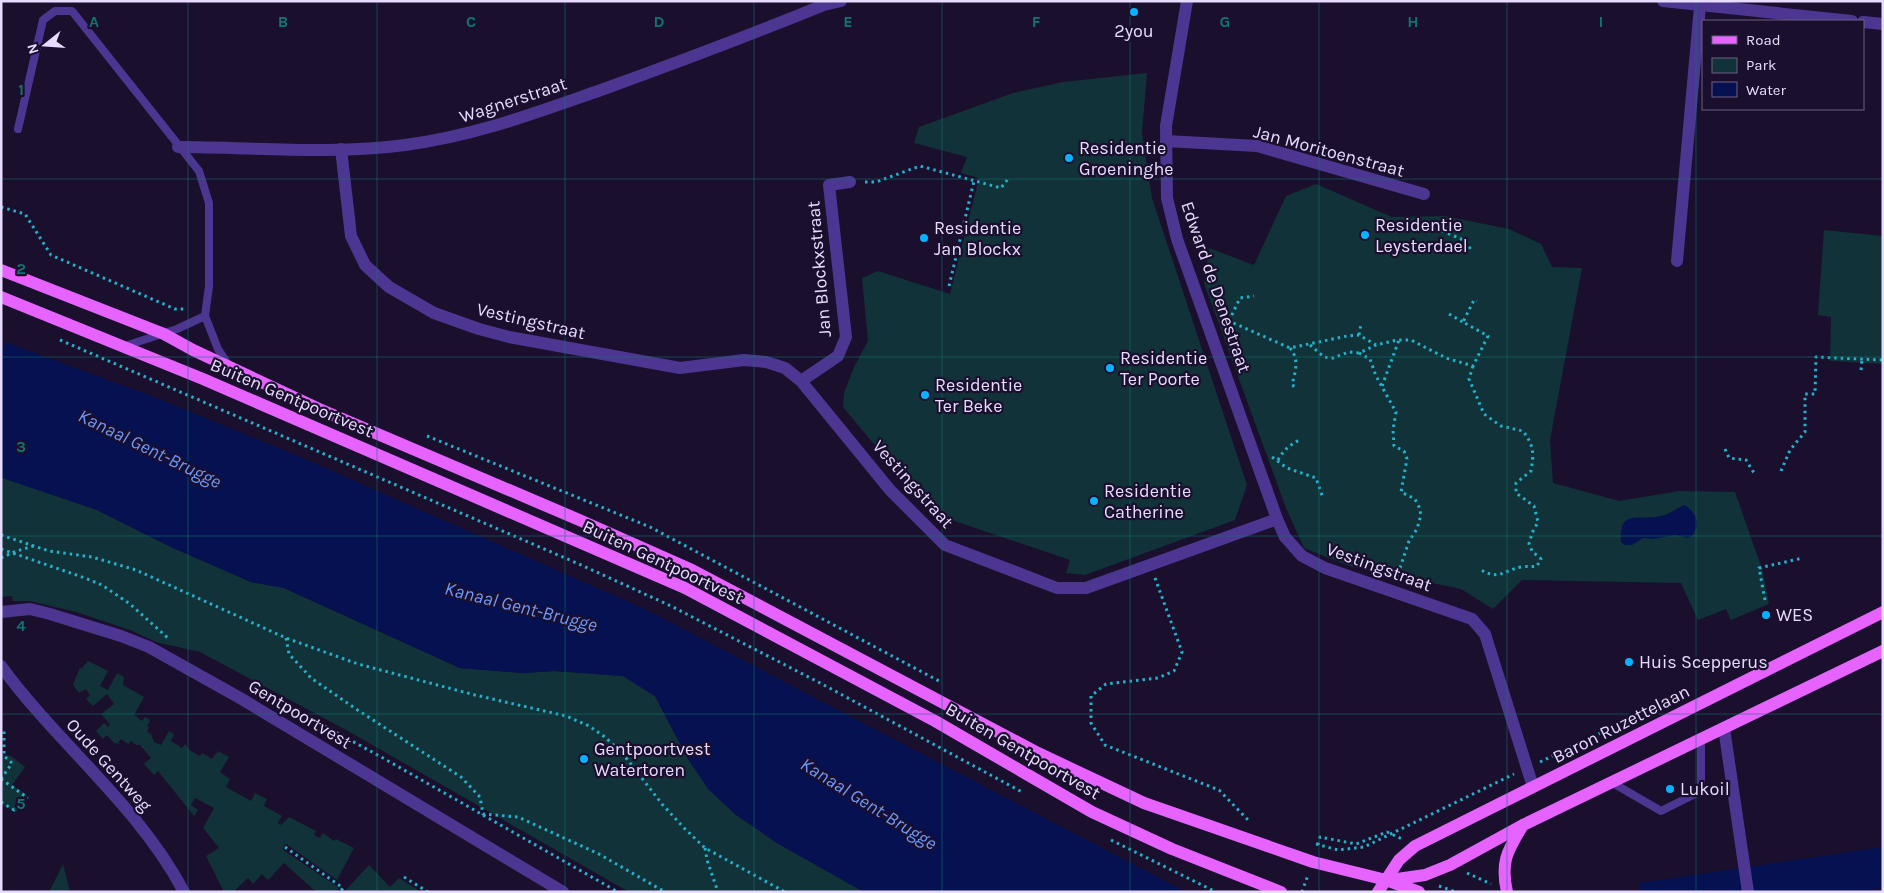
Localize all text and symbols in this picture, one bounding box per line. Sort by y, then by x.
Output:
marker: 2you [1128,6,1140,18]
text: A [89,12,99,31]
text: B [278,12,288,31]
text: C [466,12,476,31]
text: D [654,12,665,31]
text: E [843,12,853,31]
text: F [1032,12,1041,31]
text: G [1220,12,1230,31]
text: H [1407,12,1419,31]
text: I [1599,12,1603,31]
north arrow [20,20,70,70]
place label: 2you [1114,20,1154,42]
legend [1702,20,1864,110]
text: Road [1746,31,1781,49]
text: N [23,41,43,56]
text: Park [1746,56,1776,74]
street label: Wagnerstraat [457,72,570,128]
text: 1 [18,80,24,99]
text: Water [1746,81,1787,99]
street label: Jan Moritoenstraat [1251,120,1407,182]
place label: Residentie Groeninghe [1079,137,1174,180]
marker: Residentie Groeninghe [1063,152,1075,164]
street label: Edward de Denestraat [1176,198,1256,376]
street label: Jan Blockxstraat [802,200,836,338]
place label: Residentie Leysterdael [1375,214,1468,257]
place label: Residentie Jan Blockx [934,217,1021,260]
marker: Residentie Leysterdael [1359,229,1371,241]
marker: Residentie Jan Blockx [918,232,930,244]
text: 2 [16,259,26,278]
street label: Vestingstraat [475,298,588,344]
place label: Residentie Ter Poorte [1120,347,1207,390]
street label: Buiten Gentpoortvest [207,354,377,442]
marker: Residentie Ter Poorte [1104,362,1116,374]
place label: Residentie Ter Beke [935,374,1022,417]
marker: Residentie Ter Beke [919,389,931,401]
water label: Kanaal Gent-Brugge [74,405,225,493]
street label: Vestingstraat [868,435,958,533]
text: 3 [16,437,26,456]
place label: Residentie Catherine [1104,480,1191,523]
marker: Residentie Catherine [1088,495,1100,507]
street label: Buiten Gentpoortvest [579,515,747,609]
street label: Vestingstraat [1323,538,1435,596]
water label: Kanaal Gent-Brugge [442,577,600,637]
place label: WES [1776,604,1813,626]
marker: WES [1760,609,1772,621]
text: 4 [16,616,26,635]
place label: Huis Scepperus [1639,651,1768,673]
marker: Huis Scepperus [1623,656,1635,668]
street label: Gentpoortvest [244,675,356,754]
street label: Baron Ruzettelaan [1549,680,1693,768]
street label: Buiten Gentpoortvest [942,698,1104,804]
street label: Oude Gentweg [61,714,157,816]
place label: Gentpoortvest Watertoren [594,738,711,781]
marker: Gentpoortvest Watertoren [578,753,590,765]
water label: Kanaal Gent-Brugge [796,753,941,855]
place label: Lukoil [1680,778,1730,800]
marker: Lukoil [1664,783,1676,795]
text: 5 [16,794,26,813]

